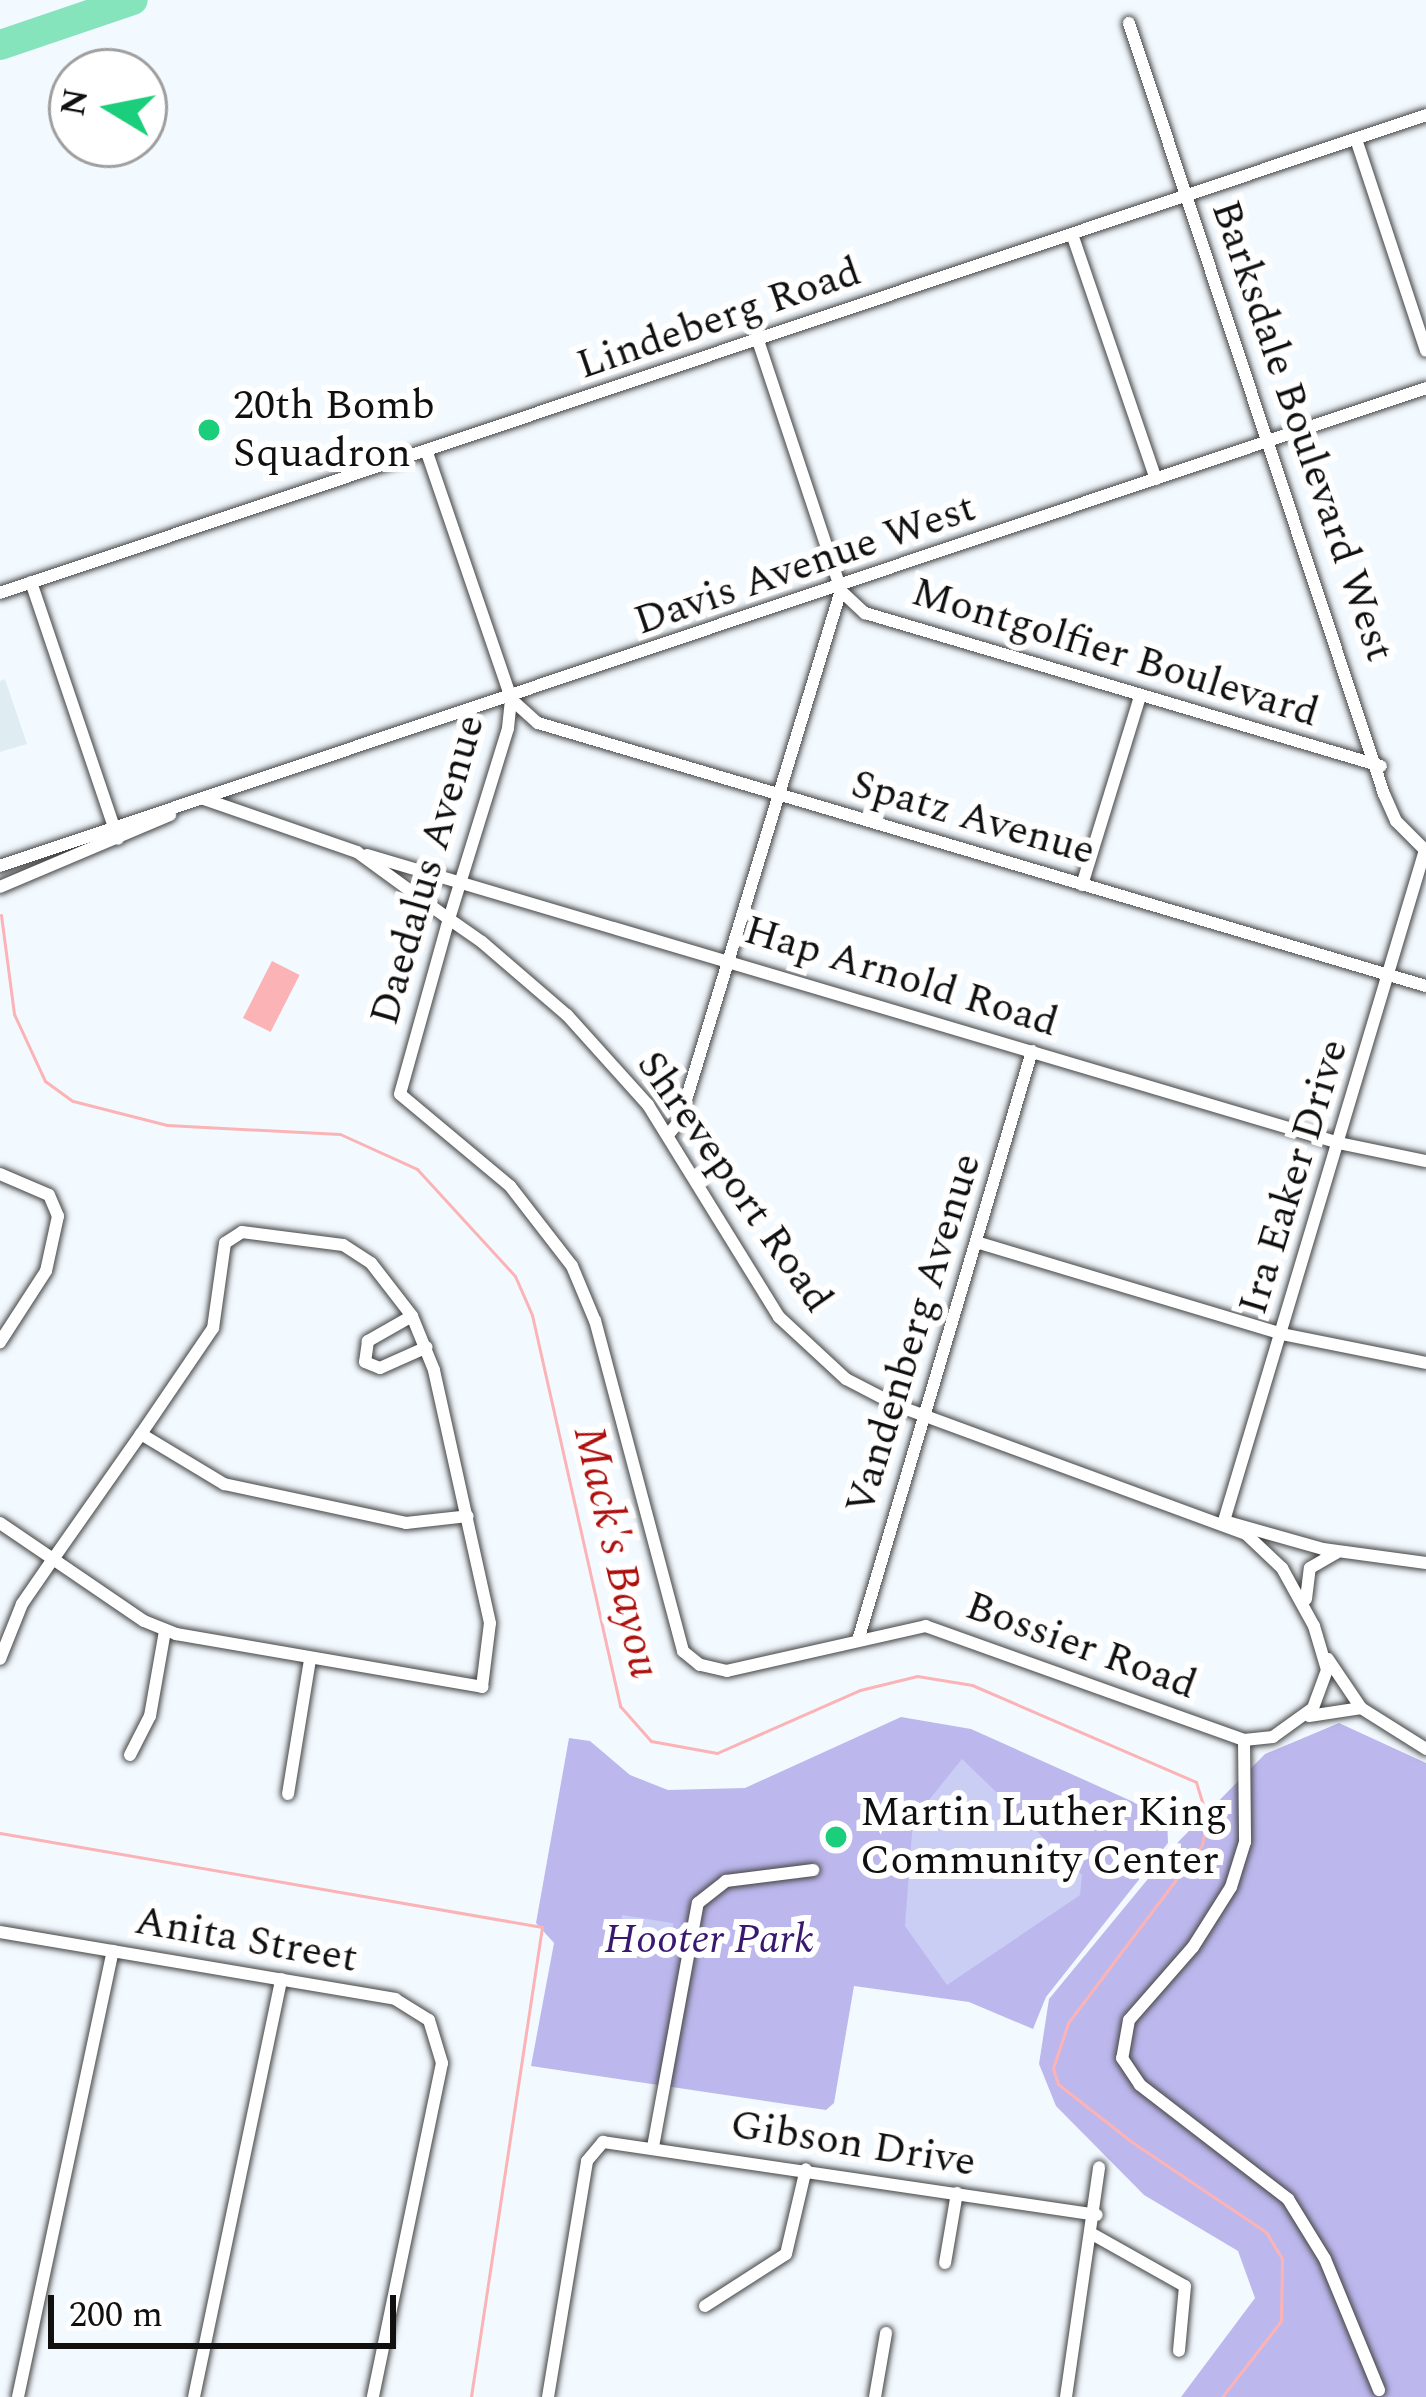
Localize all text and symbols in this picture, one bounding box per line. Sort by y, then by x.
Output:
north arrow [48,48,168,168]
text: N [49,85,102,120]
street label: Barksdale Boulevard West [1199,194,1405,668]
street label: Lindeberg Road [570,247,868,391]
place label: 20th Bomb Squadron [233,381,435,480]
marker: 20th Bomb Squadron [196,417,222,443]
street label: Davis Avenue West [628,483,982,647]
street label: Montgolfier Boulevard [906,567,1324,739]
street label: Daedalus Avenue [360,709,496,1031]
street label: Spatz Avenue [845,759,1101,877]
street label: Hap Arnold Road [738,905,1064,1049]
street label: Ira Eaker Drive [1228,1033,1360,1321]
street label: Shreveport Road [625,1042,843,1322]
street label: Vandenberg Avenue [835,1148,993,1520]
water label: Mack's Bayou [561,1421,671,1683]
street label: Bossier Road [959,1581,1203,1711]
place label: Martin Luther King Community Center [860,1788,1227,1886]
marker: Martin Luther King Community Center [823,1824,849,1850]
street label: Anita Street [131,1896,361,1984]
park label: Hooter Park [604,1915,814,1965]
street label: Gibson Drive [727,2100,979,2188]
scale bar [54,2271,402,2345]
text: 200 m [69,2288,163,2343]

